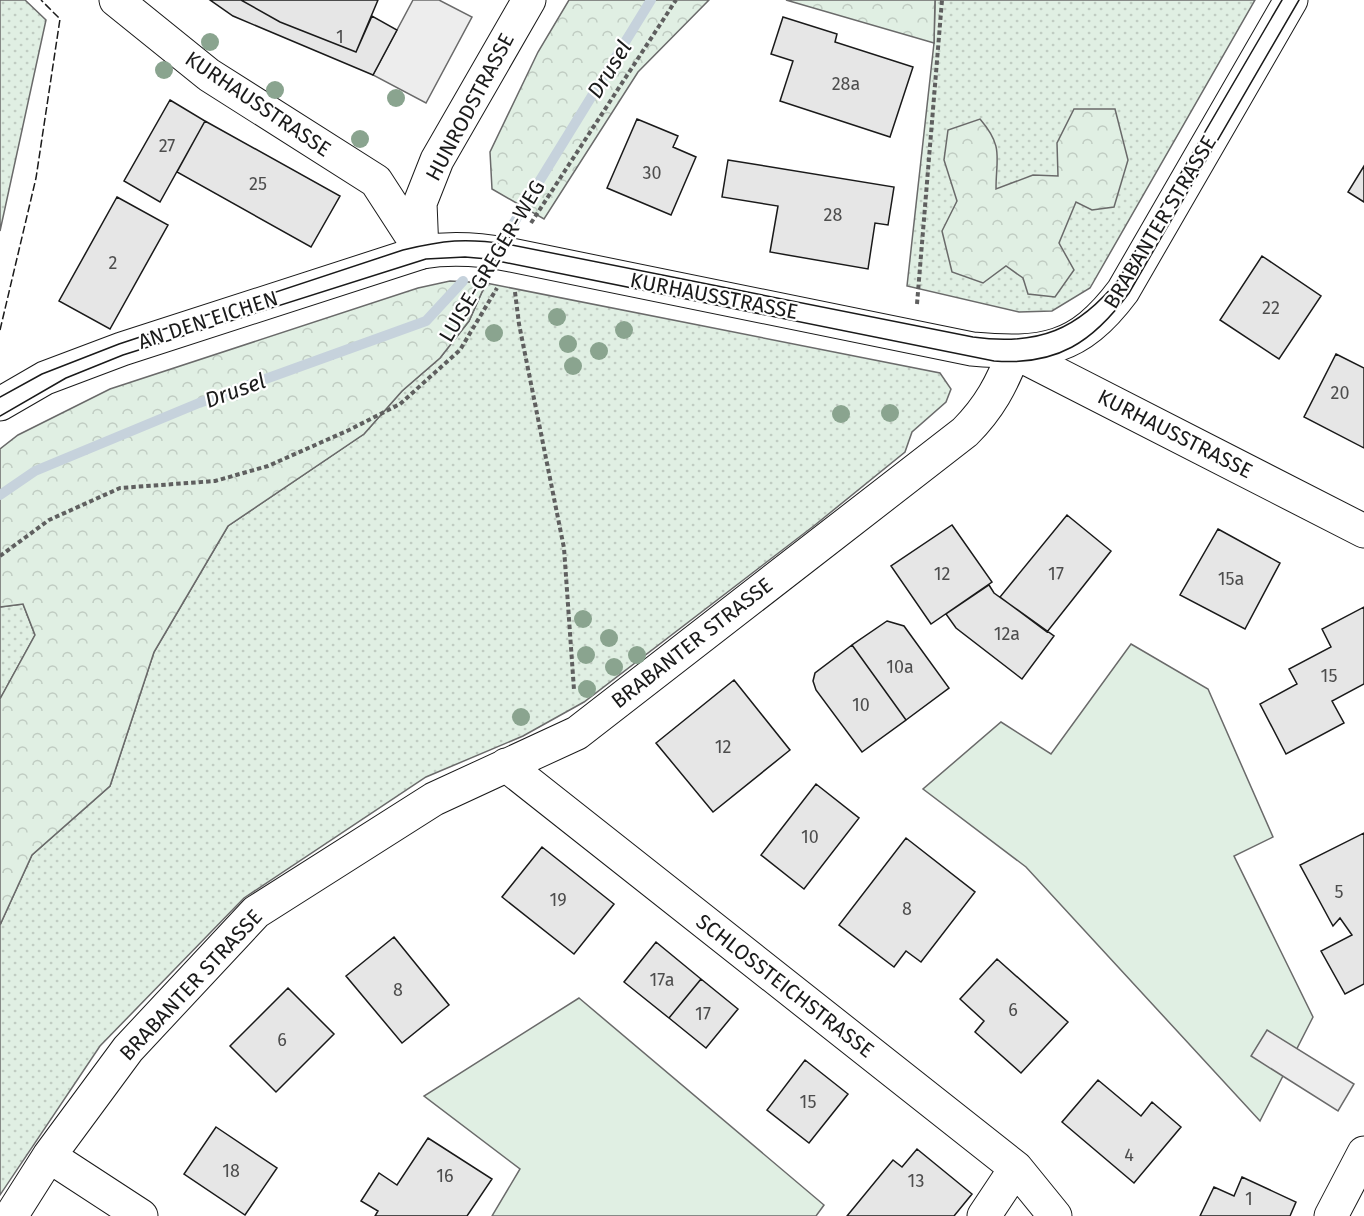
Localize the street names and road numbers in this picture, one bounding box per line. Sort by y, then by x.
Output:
street label: HUNRODSTRASSE [420,29,520,185]
street label: KURHAUSSTRASSE [180,46,336,162]
street label: BRABANTER STRASSE [1098,131,1222,313]
street label: LUISE-GREGER-WEG [433,175,551,347]
street label: KURHAUSSTRASSE [628,267,800,325]
street label: AN DEN EICHEN [135,285,281,355]
street label: KURHAUSSTRASSE [1093,384,1257,484]
street label: BRABANTER STRASSE [606,572,778,714]
street label: BRABANTER STRASSE [114,904,268,1066]
street label: SCHLOSSTEICHSTRASSE [691,908,879,1064]

